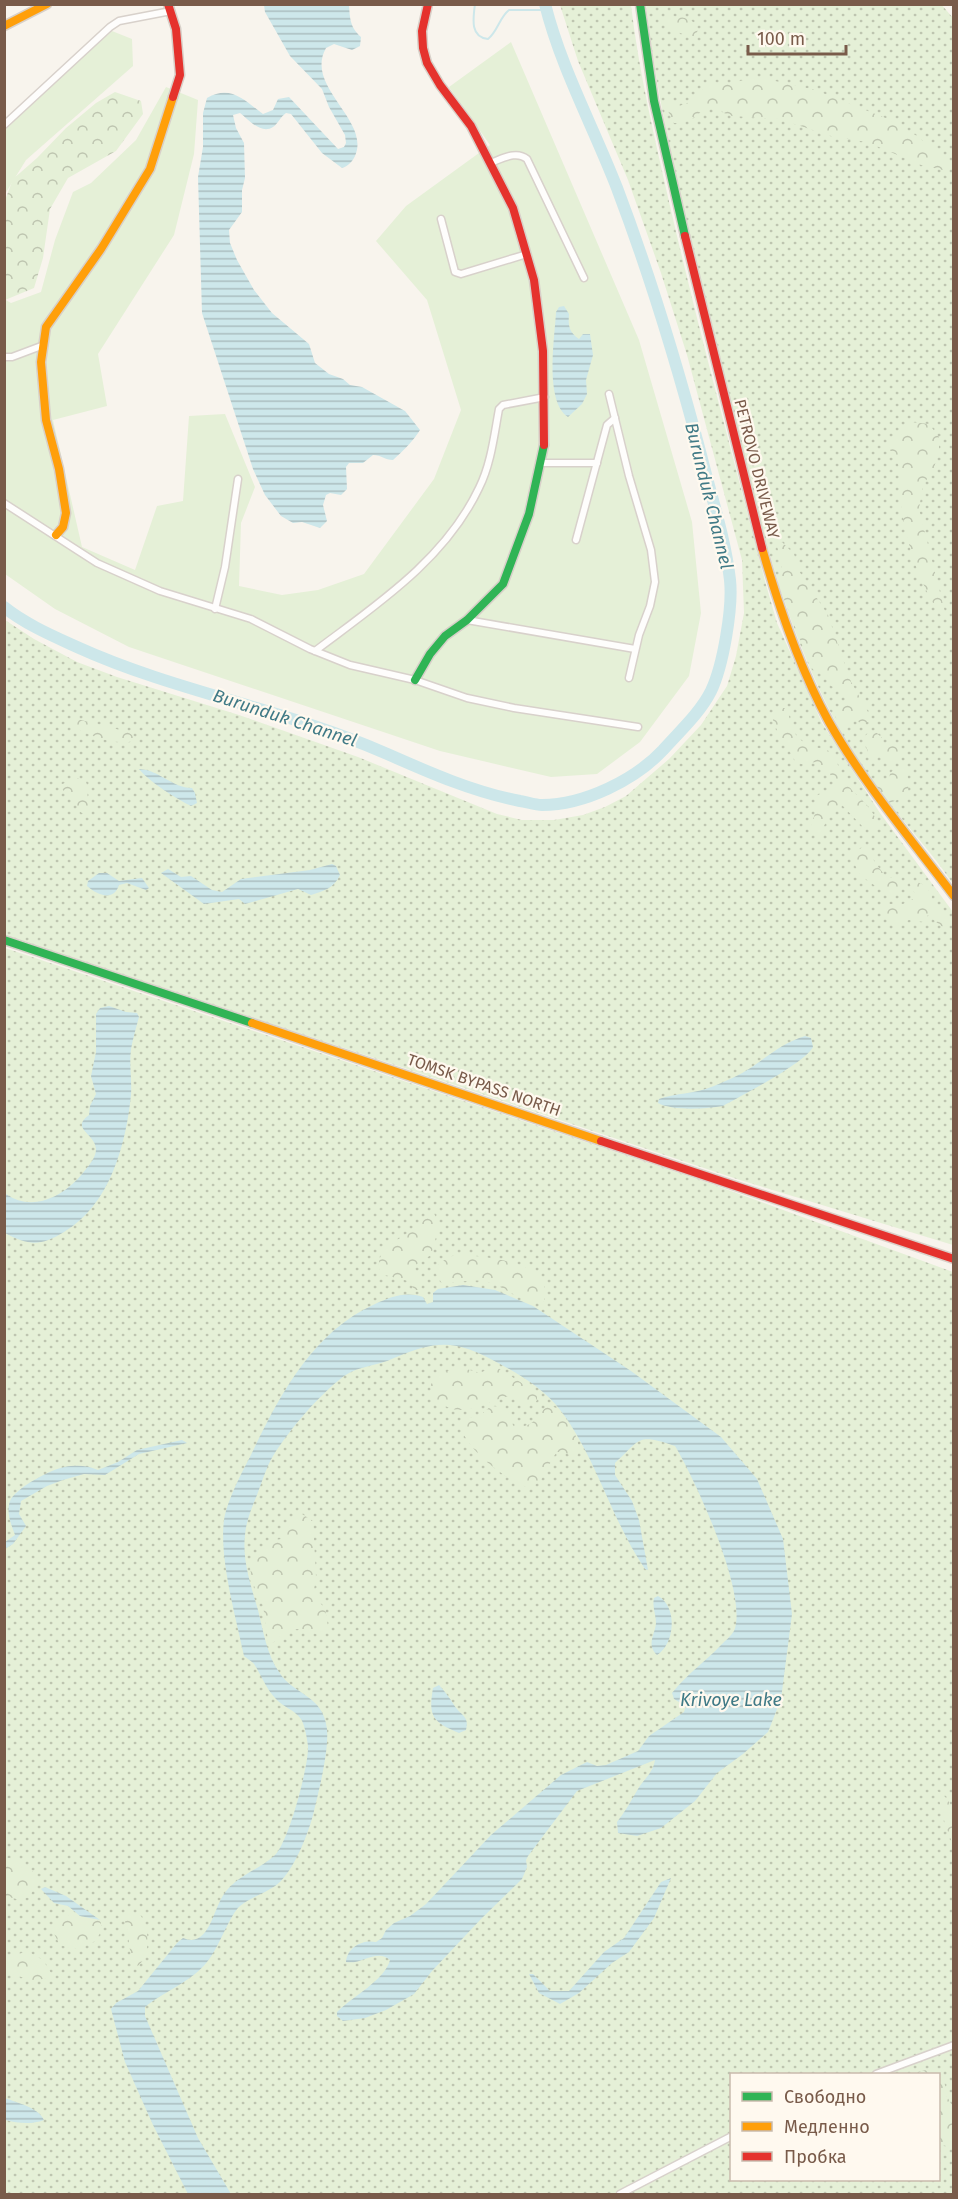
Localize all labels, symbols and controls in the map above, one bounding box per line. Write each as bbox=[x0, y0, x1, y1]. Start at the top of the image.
scale bar bbox=[748, 18, 846, 56]
text: 100 m bbox=[757, 28, 805, 50]
street label: PETROVO DRIVEWAY bbox=[730, 397, 784, 541]
water label: Burunduk Channel bbox=[680, 420, 738, 572]
water label: Burunduk Channel bbox=[210, 684, 360, 752]
street label: TOMSK BYPASS NORTH bbox=[405, 1050, 563, 1120]
water label: Krivoye Lake bbox=[680, 1689, 782, 1711]
legend bbox=[730, 2073, 940, 2181]
text: Свободно bbox=[784, 2086, 866, 2108]
text: Медленно bbox=[784, 2116, 870, 2138]
text: Пробка bbox=[784, 2146, 847, 2168]

